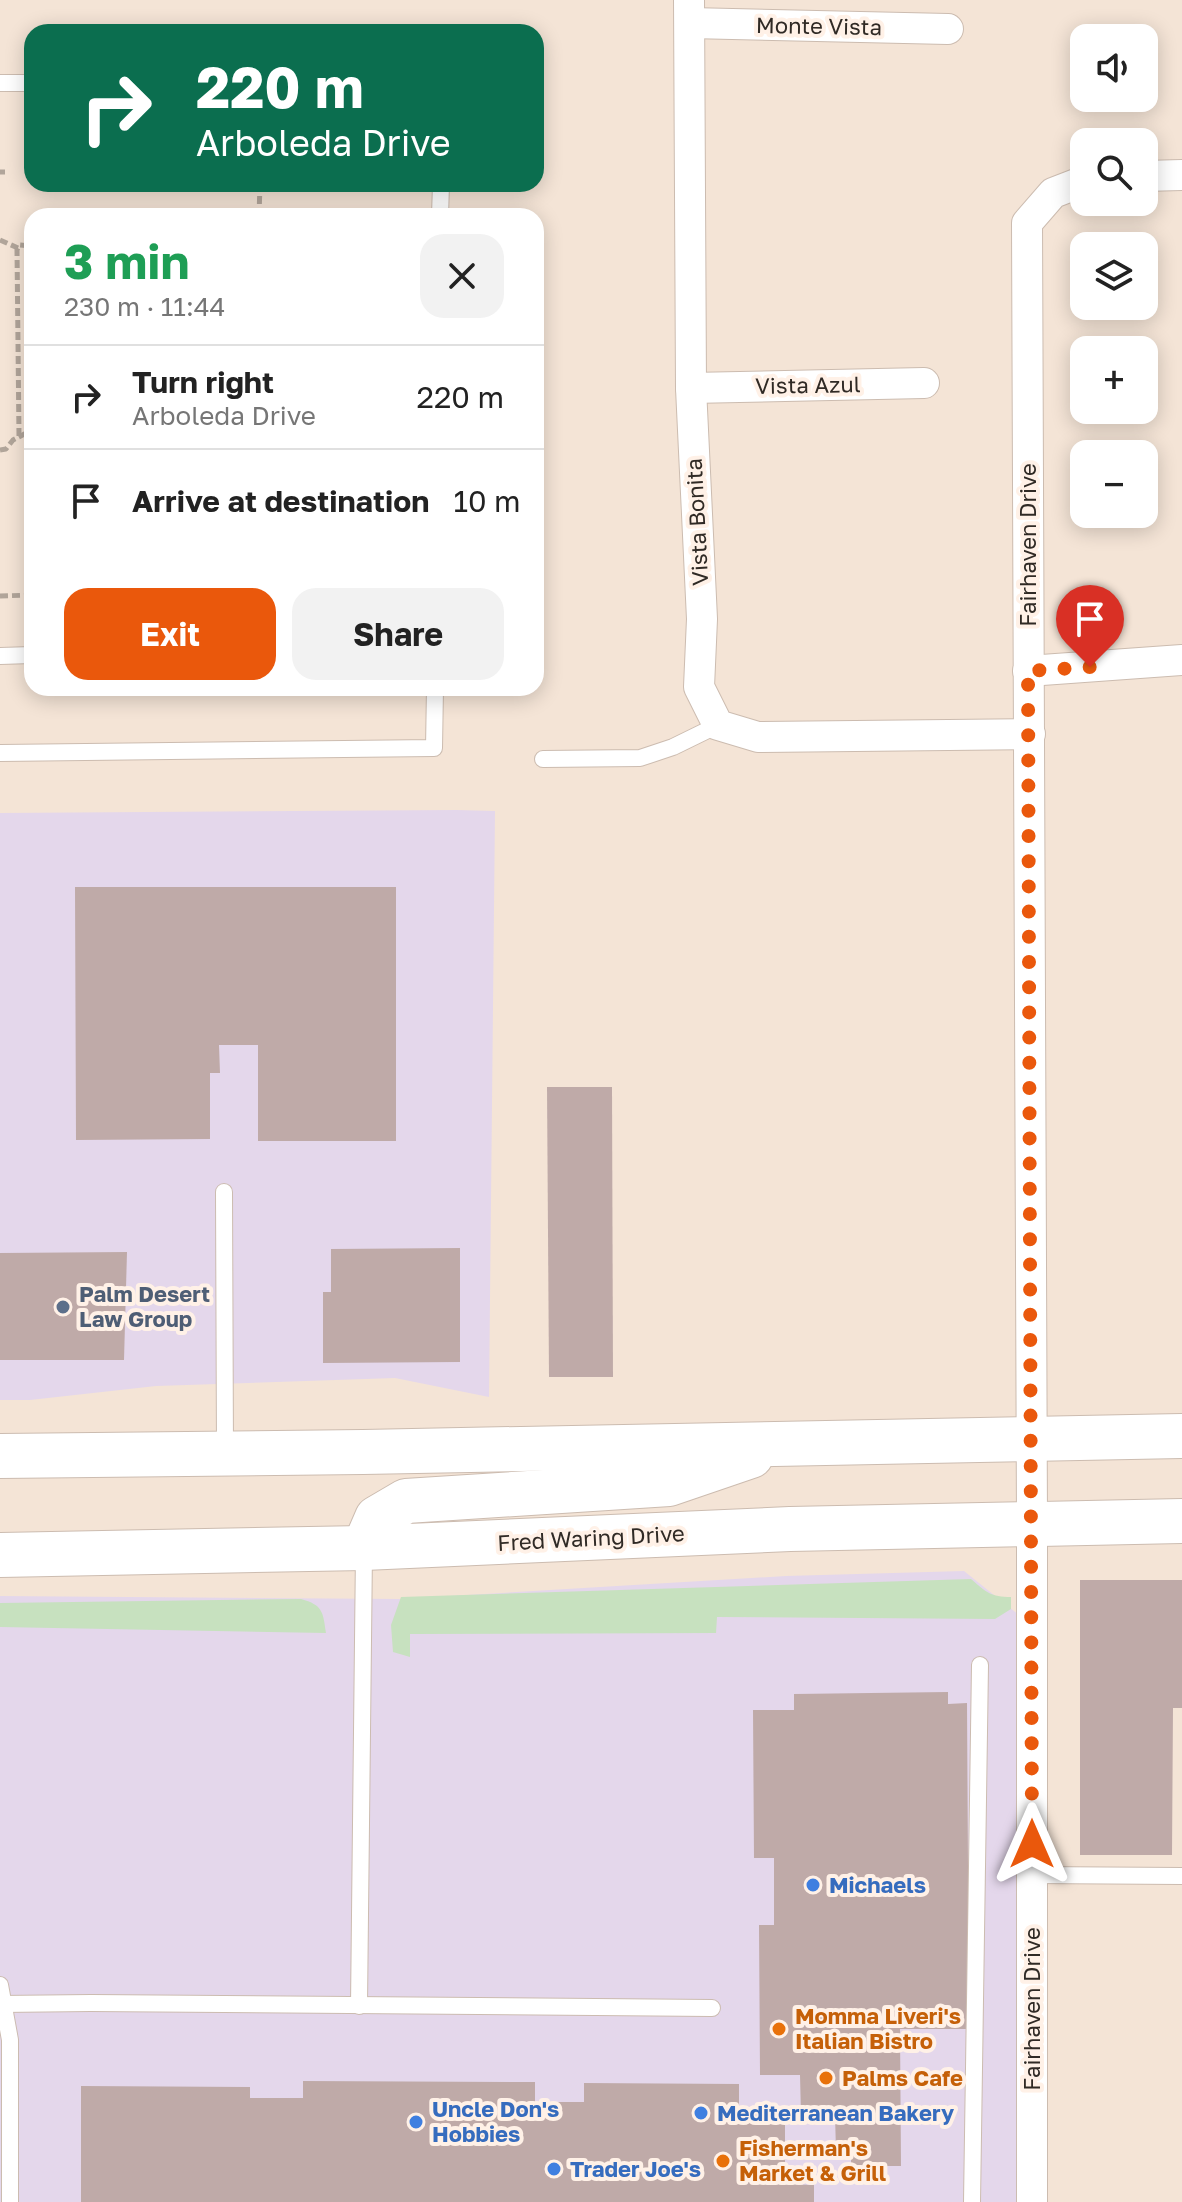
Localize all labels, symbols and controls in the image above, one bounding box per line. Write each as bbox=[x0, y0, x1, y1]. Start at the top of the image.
street label: Monte Vista bbox=[756, 11, 882, 40]
map controls bbox=[1070, 24, 1158, 528]
button: sound bbox=[1070, 24, 1158, 112]
text: 220 m bbox=[196, 53, 364, 120]
icon: right bbox=[64, 56, 168, 160]
text: Arboleda Drive bbox=[196, 121, 451, 164]
button: search bbox=[1070, 128, 1158, 216]
text: 3 min bbox=[64, 232, 189, 290]
button: layers bbox=[1070, 232, 1158, 320]
button: close bbox=[420, 234, 504, 318]
text: 230 m · 11:44 bbox=[64, 291, 225, 322]
button: + bbox=[1070, 336, 1158, 424]
text: Turn right bbox=[132, 364, 274, 400]
street label: Vista Azul bbox=[755, 370, 861, 399]
icon: right bbox=[64, 375, 108, 419]
text: 220 m bbox=[417, 379, 504, 415]
text: Arboleda Drive bbox=[132, 400, 316, 431]
button: − bbox=[1070, 440, 1158, 528]
street label: Vista Bonita bbox=[680, 458, 713, 586]
street label: Fairhaven Drive bbox=[1014, 463, 1041, 627]
icon: arrive bbox=[64, 479, 108, 523]
text: Arrive at destination bbox=[132, 483, 429, 519]
text: 10 m bbox=[453, 483, 521, 519]
pin bbox=[1056, 585, 1124, 667]
button: Exit bbox=[64, 588, 276, 680]
button: Share bbox=[292, 588, 504, 680]
icon: arrive bbox=[1068, 597, 1112, 641]
place label: Palm Desert Law Group bbox=[79, 1280, 210, 1332]
marker: Palm Desert Law Group bbox=[54, 1298, 72, 1316]
street label: Fred Waring Drive bbox=[497, 1519, 685, 1556]
position arrow bbox=[990, 1802, 1074, 1886]
place label: Michaels bbox=[829, 1871, 926, 1898]
marker: Michaels bbox=[804, 1876, 822, 1894]
street label: Fairhaven Drive bbox=[1018, 1927, 1045, 2091]
place label: Momma Liveri's Italian Bistro bbox=[795, 2002, 961, 2054]
marker: Momma Liveri's Italian Bistro bbox=[770, 2020, 788, 2038]
place label: Palms Cafe bbox=[842, 2064, 963, 2091]
marker: Palms Cafe bbox=[817, 2069, 835, 2087]
place label: Uncle Don's Hobbies bbox=[432, 2095, 559, 2147]
place label: Mediterranean Bakery bbox=[717, 2099, 954, 2126]
marker: Mediterranean Bakery bbox=[692, 2104, 710, 2122]
marker: Uncle Don's Hobbies bbox=[407, 2113, 425, 2131]
place label: Fisherman's Market & Grill bbox=[739, 2134, 886, 2186]
marker: Fisherman's Market & Grill bbox=[714, 2152, 732, 2170]
place label: Trader Joe's bbox=[570, 2155, 701, 2182]
marker: Trader Joe's bbox=[545, 2160, 563, 2178]

